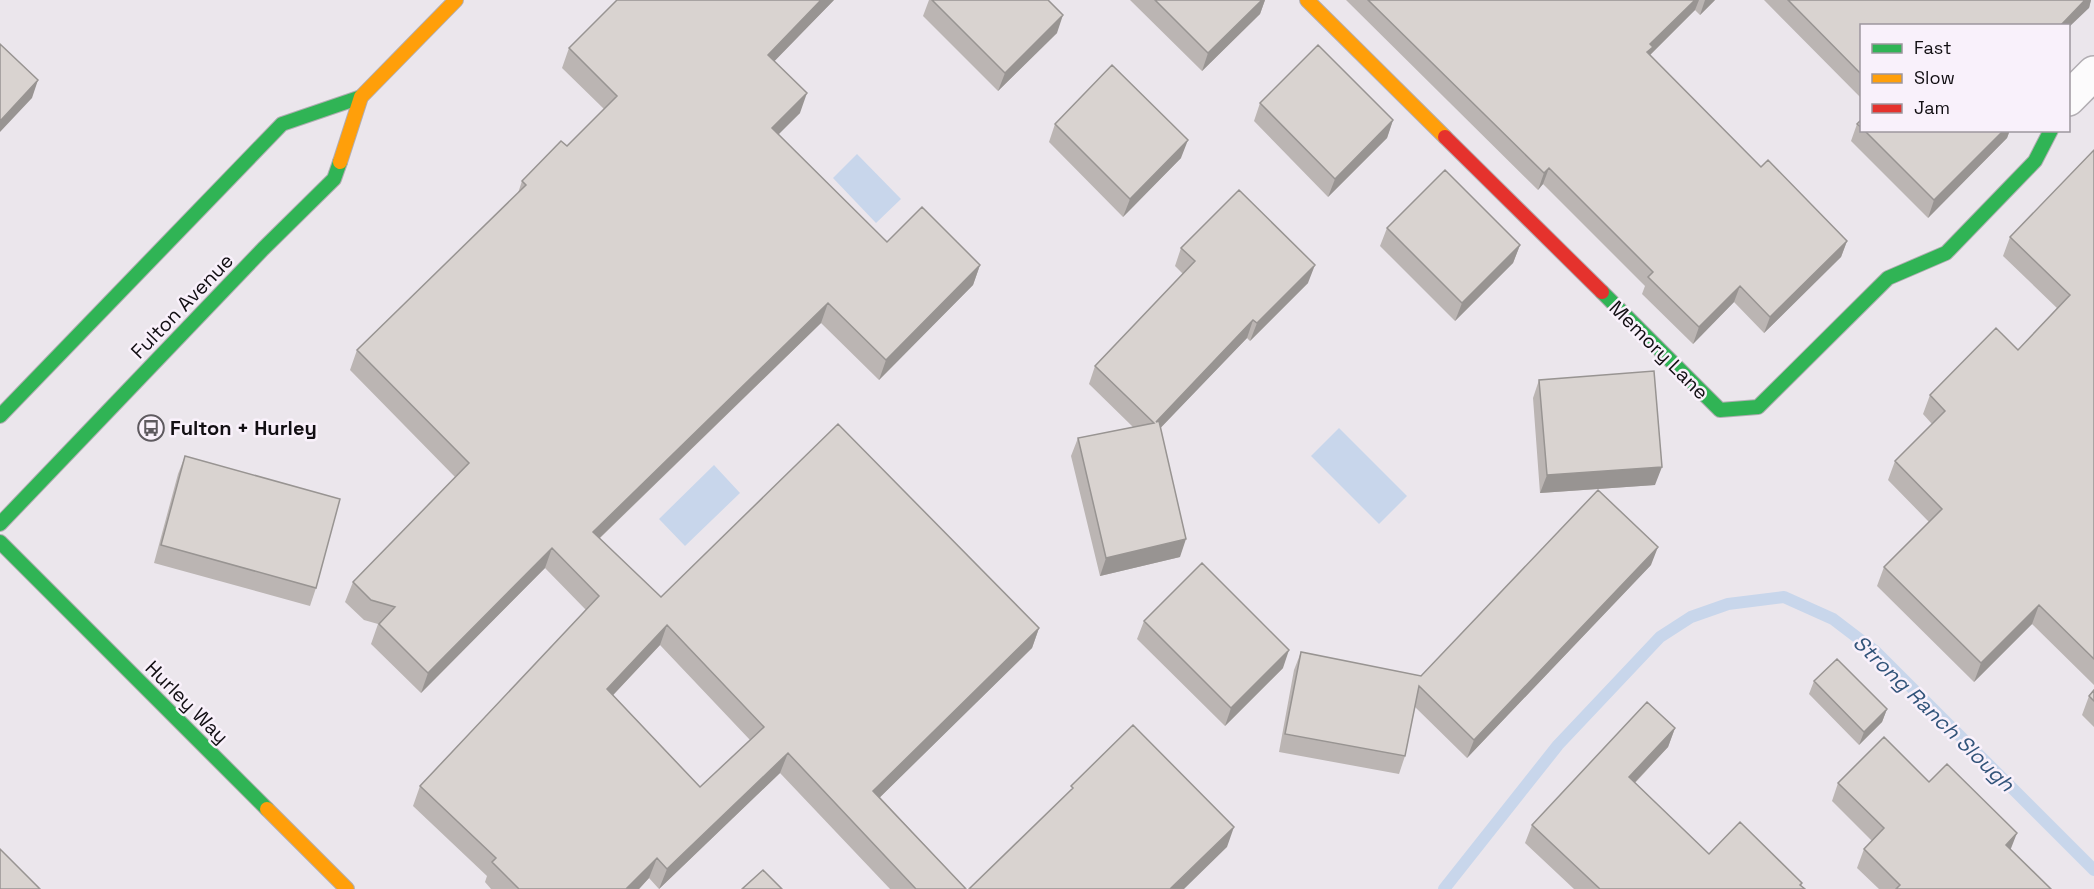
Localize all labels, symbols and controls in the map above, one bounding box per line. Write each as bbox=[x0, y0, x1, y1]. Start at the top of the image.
legend bbox=[1860, 24, 2070, 132]
text: Fast bbox=[1914, 36, 1951, 59]
text: Slow bbox=[1914, 66, 1955, 89]
text: Jam bbox=[1914, 96, 1950, 119]
street label: Fulton Avenue bbox=[125, 248, 239, 364]
street label: Memory Lane bbox=[1604, 295, 1714, 405]
bus stop icon: Fulton + Hurley bbox=[136, 413, 166, 443]
place label: Fulton + Hurley bbox=[170, 415, 317, 441]
water label: Strong Ranch Slough bbox=[1848, 629, 2021, 798]
street label: Hurley Way bbox=[140, 655, 234, 749]

